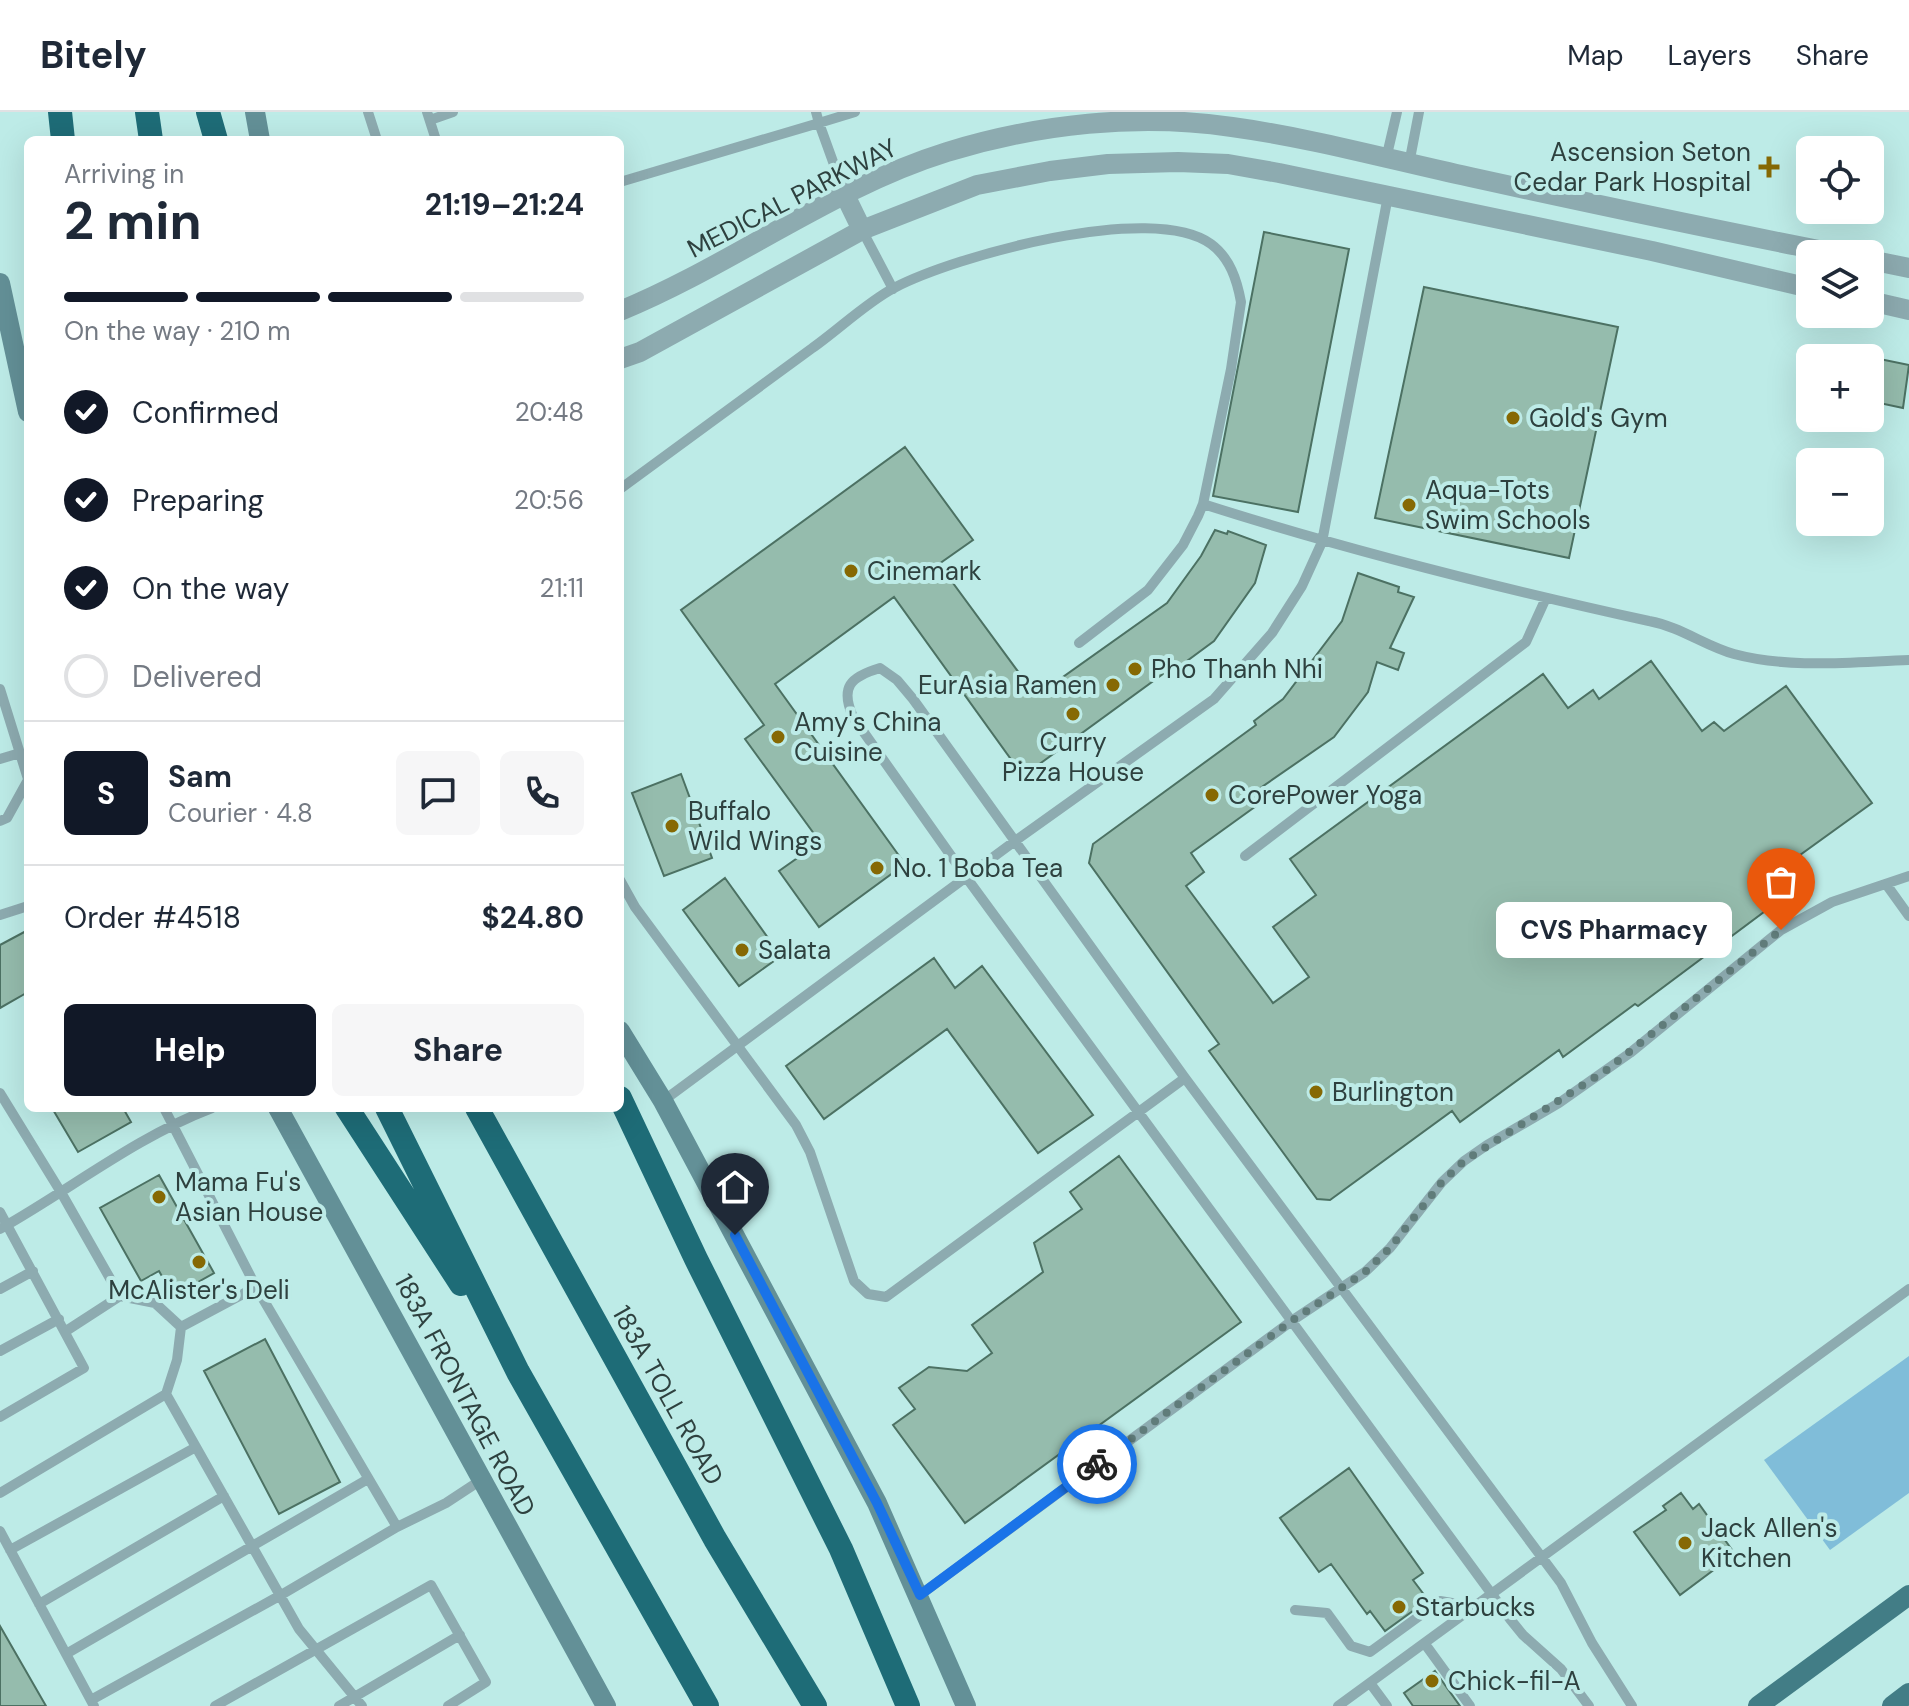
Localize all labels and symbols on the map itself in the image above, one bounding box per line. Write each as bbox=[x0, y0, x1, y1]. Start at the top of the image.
street label: MEDICAL PARKWAY bbox=[681, 130, 903, 266]
place label: Ascension Seton Cedar Park Hospital bbox=[1514, 135, 1751, 199]
marker: Ascension Seton Cedar Park Hospital bbox=[1758, 156, 1780, 178]
place label: Gold's Gym bbox=[1529, 401, 1668, 435]
marker: Gold's Gym bbox=[1504, 409, 1522, 427]
place label: Aqua-Tots Swim Schools bbox=[1425, 473, 1591, 537]
marker: Aqua-Tots Swim Schools bbox=[1400, 496, 1418, 514]
place label: Cinemark bbox=[867, 554, 982, 588]
marker: Cinemark bbox=[842, 562, 860, 580]
place label: Pho Thanh Nhi bbox=[1151, 652, 1323, 686]
marker: Pho Thanh Nhi bbox=[1126, 660, 1144, 678]
place label: EurAsia Ramen bbox=[918, 668, 1097, 702]
marker: EurAsia Ramen bbox=[1104, 676, 1122, 694]
place label: Amy's China Cuisine bbox=[794, 705, 942, 769]
marker: Curry Pizza House bbox=[1064, 705, 1082, 723]
place label: Curry Pizza House bbox=[1002, 725, 1144, 789]
marker: Amy's China Cuisine bbox=[769, 728, 787, 746]
place label: CorePower Yoga bbox=[1228, 778, 1422, 812]
marker: CorePower Yoga bbox=[1203, 786, 1221, 804]
place label: Buffalo Wild Wings bbox=[688, 794, 822, 858]
marker: Buffalo Wild Wings bbox=[663, 817, 681, 835]
pin bbox=[1747, 848, 1815, 930]
place label: No. 1 Boba Tea bbox=[893, 851, 1063, 885]
marker: No. 1 Boba Tea bbox=[868, 859, 886, 877]
callout: CVS Pharmacy bbox=[1497, 902, 1733, 958]
place label: Salata bbox=[758, 933, 831, 967]
marker: Salata bbox=[733, 941, 751, 959]
place label: Burlington bbox=[1332, 1075, 1454, 1109]
marker: Burlington bbox=[1307, 1083, 1325, 1101]
pin bbox=[701, 1153, 769, 1235]
place label: Mama Fu's Asian House bbox=[175, 1165, 323, 1229]
marker: Mama Fu's Asian House bbox=[150, 1188, 168, 1206]
marker: McAlister's Deli bbox=[190, 1253, 208, 1271]
street label: 183A FRONTAGE ROAD bbox=[387, 1268, 543, 1522]
place label: McAlister's Deli bbox=[108, 1273, 290, 1307]
street label: 183A TOLL ROAD bbox=[605, 1299, 731, 1491]
courier bbox=[1057, 1424, 1137, 1504]
place label: Jack Allen's Kitchen bbox=[1701, 1511, 1838, 1575]
marker: Jack Allen's Kitchen bbox=[1676, 1534, 1694, 1552]
place label: Starbucks bbox=[1415, 1590, 1535, 1624]
marker: Starbucks bbox=[1390, 1598, 1408, 1616]
place label: Chick-fil-A bbox=[1448, 1664, 1581, 1698]
marker: Chick-fil-A bbox=[1423, 1672, 1441, 1690]

